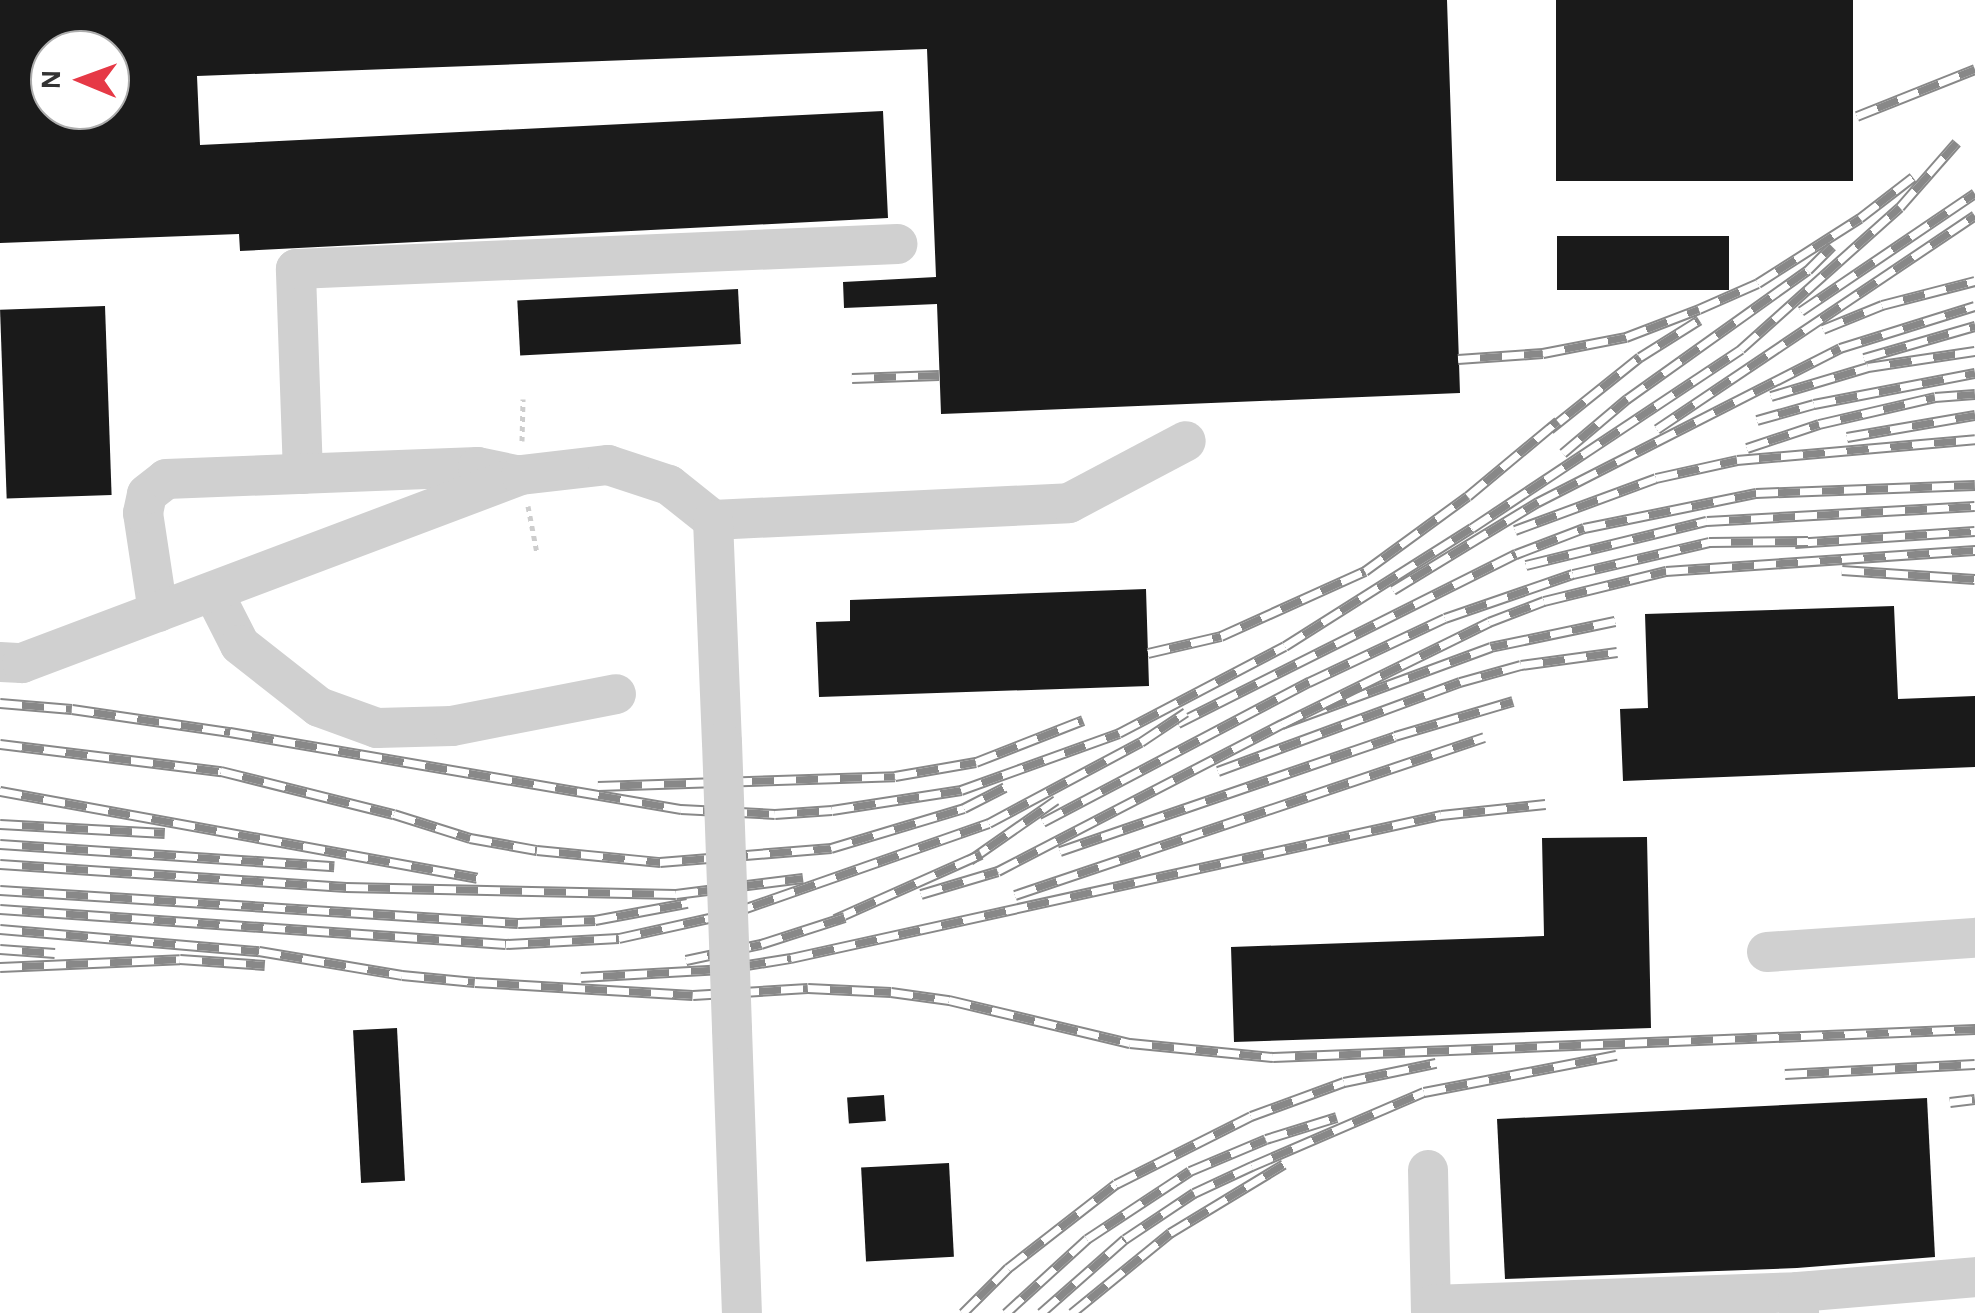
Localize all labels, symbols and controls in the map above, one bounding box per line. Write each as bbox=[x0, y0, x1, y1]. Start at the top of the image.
north arrow bbox=[30, 30, 130, 130]
text: N bbox=[38, 70, 66, 89]

